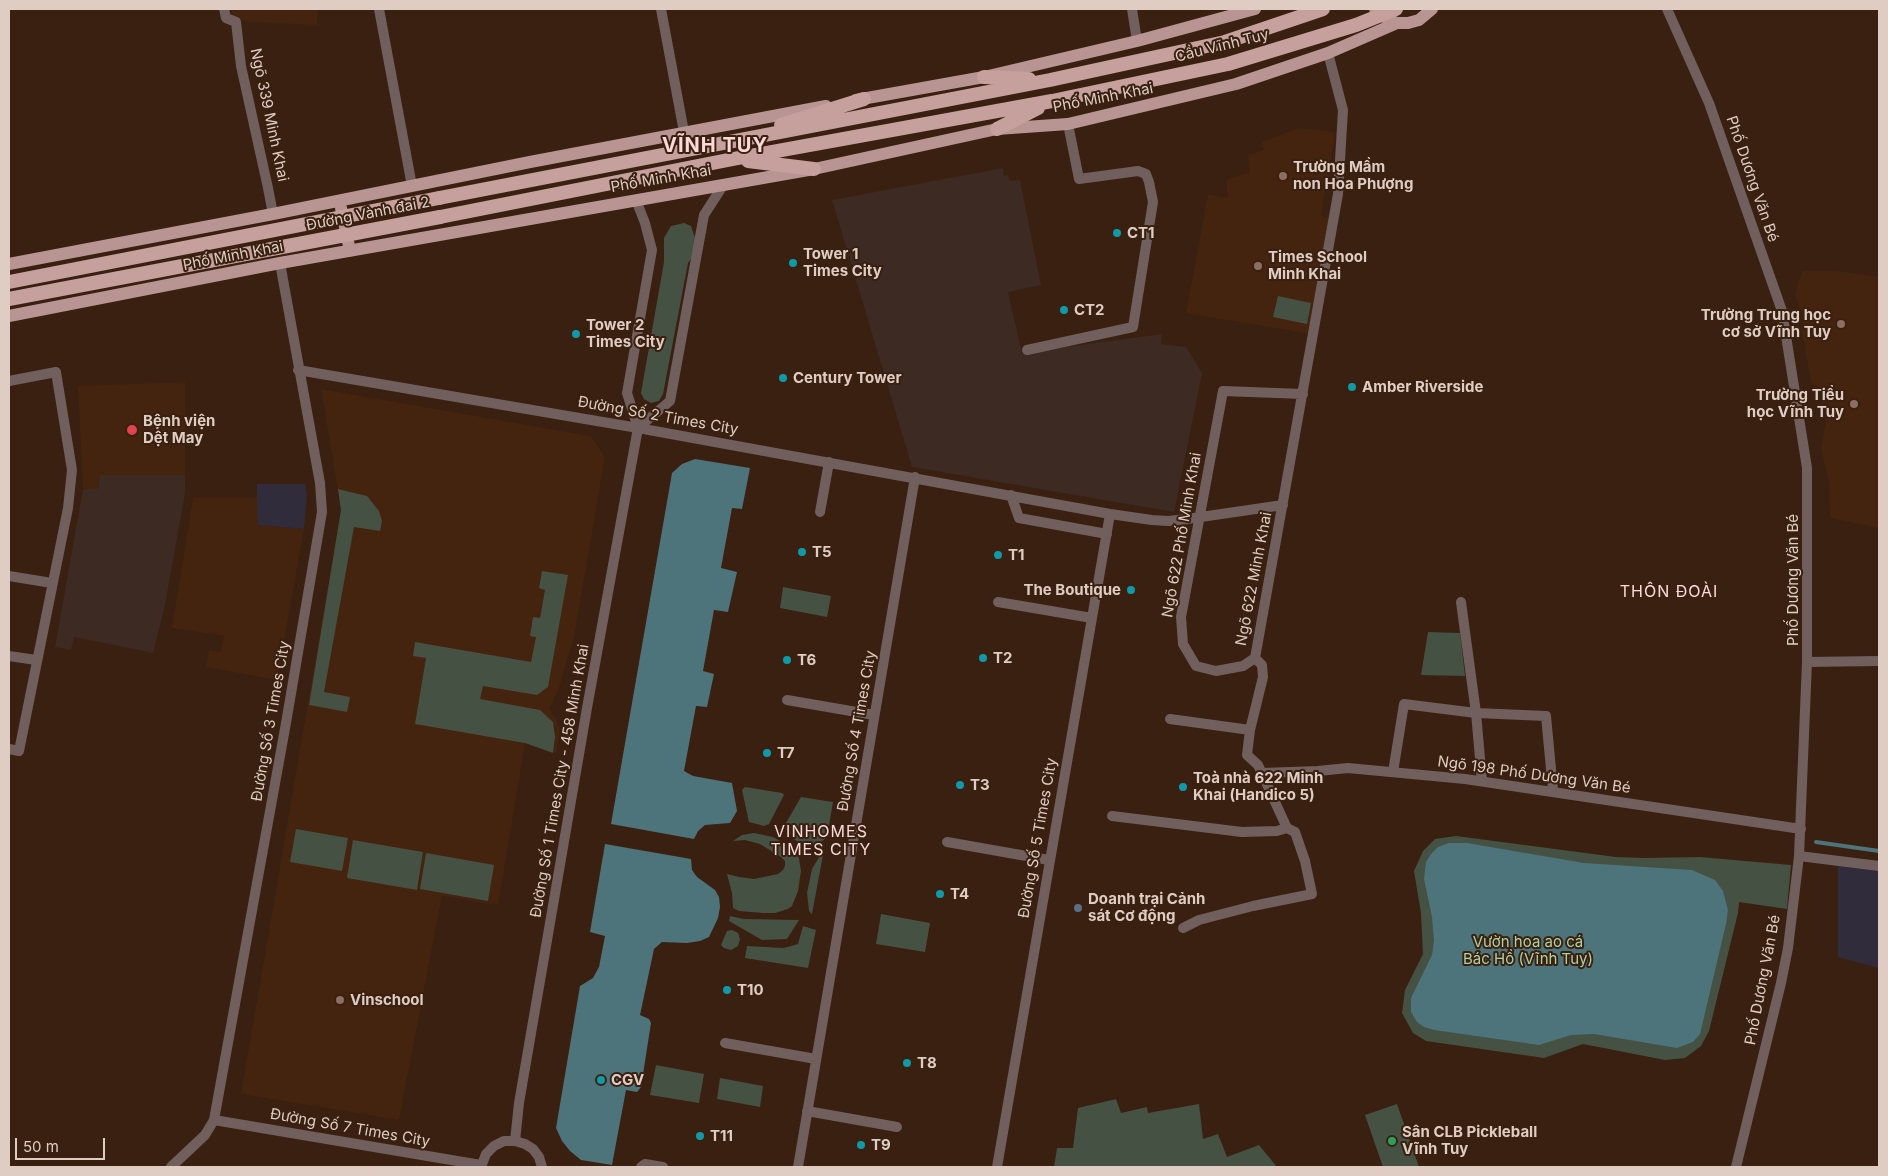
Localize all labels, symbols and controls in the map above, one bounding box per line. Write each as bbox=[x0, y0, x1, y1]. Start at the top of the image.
street label: Cầu Vĩnh Tuy bbox=[1173, 26, 1271, 66]
street label: Ngõ 339 Minh Khai bbox=[246, 47, 292, 183]
street label: Phố Minh Khai bbox=[1051, 79, 1155, 117]
street label: Phố Dương Văn Bé bbox=[1722, 114, 1782, 244]
district label: VĨNH TUY bbox=[661, 134, 769, 158]
place label: Trường Mầm non Hoa Phượng bbox=[1293, 158, 1413, 193]
street label: Phố Minh Khai bbox=[609, 161, 713, 197]
marker: Trường Mầm non Hoa Phượng bbox=[1277, 170, 1289, 182]
street label: Đường Vành đai 2 bbox=[305, 193, 431, 235]
place label: CT1 bbox=[1127, 224, 1155, 242]
marker: CT1 bbox=[1111, 227, 1123, 239]
street label: Phố Minh Khai bbox=[181, 237, 285, 275]
place label: Tower 1 Times City bbox=[803, 245, 882, 280]
place label: Times School Minh Khai bbox=[1268, 248, 1367, 283]
marker: Tower 1 Times City bbox=[787, 257, 799, 269]
marker: Times School Minh Khai bbox=[1252, 260, 1264, 272]
place label: CT2 bbox=[1074, 301, 1105, 319]
marker: CT2 bbox=[1058, 304, 1070, 316]
place label: Trường Trung học cơ sở Vĩnh Tuy bbox=[1701, 306, 1831, 341]
place label: Tower 2 Times City bbox=[586, 316, 665, 351]
marker: Trường Trung học cơ sở Vĩnh Tuy bbox=[1835, 318, 1847, 330]
marker: Tower 2 Times City bbox=[570, 328, 582, 340]
place label: Century Tower bbox=[793, 369, 902, 387]
marker: Century Tower bbox=[777, 372, 789, 384]
place label: Amber Riverside bbox=[1362, 378, 1483, 396]
marker: Amber Riverside bbox=[1346, 381, 1358, 393]
place label: Trường Tiểu học Vĩnh Tuy bbox=[1747, 386, 1844, 421]
street label: Đường Số 2 Times City bbox=[576, 393, 740, 439]
marker: Trường Tiểu học Vĩnh Tuy bbox=[1848, 398, 1860, 410]
place label: Bệnh viện Dệt May bbox=[143, 412, 215, 447]
marker: Bệnh viện Dệt May bbox=[125, 423, 139, 437]
street label: Ngõ 622 Phố Minh Khai bbox=[1159, 451, 1205, 619]
street label: Ngõ 622 Minh Khai bbox=[1232, 511, 1276, 647]
street label: Phố Dương Văn Bé bbox=[1784, 514, 1802, 646]
place label: T5 bbox=[812, 543, 832, 561]
marker: T5 bbox=[796, 546, 808, 558]
place label: T1 bbox=[1008, 546, 1024, 564]
marker: T1 bbox=[992, 549, 1004, 561]
place label: The Boutique bbox=[1023, 581, 1121, 599]
district label: THÔN ĐOÀI bbox=[1619, 582, 1719, 602]
marker: The Boutique bbox=[1125, 584, 1137, 596]
street label: Đường Số 3 Times City bbox=[248, 639, 294, 803]
street label: Đường Số 1 Times City - 458 Minh Khai bbox=[527, 643, 593, 919]
street label: Đường Số 4 Times City bbox=[834, 649, 880, 813]
place label: T2 bbox=[993, 649, 1012, 667]
place label: T6 bbox=[797, 651, 816, 669]
marker: T2 bbox=[977, 652, 989, 664]
marker: T6 bbox=[781, 654, 793, 666]
place label: T7 bbox=[777, 744, 795, 762]
marker: T7 bbox=[761, 747, 773, 759]
street label: Ngõ 198 Phố Dương Văn Bé bbox=[1436, 753, 1632, 797]
street label: Đường Số 5 Times City bbox=[1015, 756, 1061, 920]
place label: Toà nhà 622 Minh Khai (Handico 5) bbox=[1193, 769, 1323, 804]
place label: T3 bbox=[970, 776, 990, 794]
marker: T3 bbox=[954, 779, 966, 791]
marker: Toà nhà 622 Minh Khai (Handico 5) bbox=[1177, 781, 1189, 793]
district label: VINHOMES TIMES CITY bbox=[769, 822, 873, 860]
place label: T4 bbox=[950, 885, 969, 903]
marker: T4 bbox=[934, 888, 946, 900]
place label: Doanh trại Cảnh sát Cơ động bbox=[1088, 890, 1205, 925]
marker: Doanh trại Cảnh sát Cơ động bbox=[1072, 902, 1084, 914]
street label: Phố Dương Văn Bé bbox=[1742, 913, 1784, 1047]
park label: Vườn hoa ao cá Bác Hồ (Vĩnh Tuy) bbox=[1463, 933, 1593, 968]
place label: T10 bbox=[737, 981, 764, 999]
marker: T10 bbox=[721, 984, 733, 996]
place label: Vinschool bbox=[350, 991, 424, 1009]
marker: Vinschool bbox=[334, 994, 346, 1006]
place label: T8 bbox=[917, 1054, 937, 1072]
marker: T8 bbox=[901, 1057, 913, 1069]
place label: CGV bbox=[611, 1071, 644, 1089]
marker: CGV bbox=[595, 1074, 607, 1086]
street label: Đường Số 7 Times City bbox=[269, 1105, 431, 1151]
place label: Sân CLB Pickleball Vĩnh Tuy bbox=[1402, 1123, 1537, 1158]
place label: T11 bbox=[710, 1127, 733, 1145]
scale bar bbox=[18, 1128, 108, 1160]
marker: T11 bbox=[694, 1130, 706, 1142]
marker: Sân CLB Pickleball Vĩnh Tuy bbox=[1386, 1135, 1398, 1147]
place label: T9 bbox=[871, 1136, 891, 1154]
text: 50 m bbox=[23, 1137, 59, 1156]
marker: T9 bbox=[855, 1139, 867, 1151]

